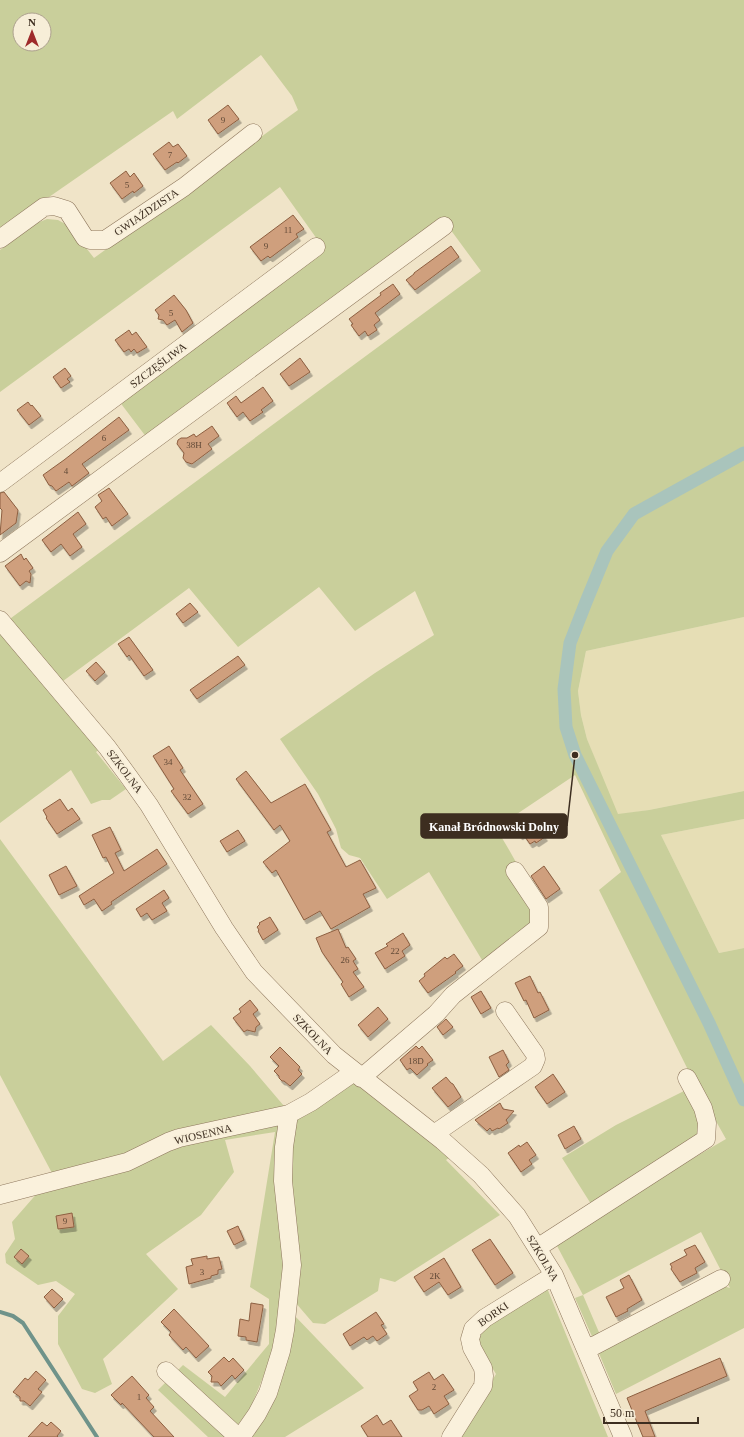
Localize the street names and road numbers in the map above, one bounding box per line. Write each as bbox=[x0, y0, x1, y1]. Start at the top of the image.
street label: GWIAŹDZISTA bbox=[112, 186, 180, 238]
street label: SZCZĘŚLIWA bbox=[128, 340, 188, 390]
street label: SZKOLNA bbox=[105, 747, 145, 795]
street label: SZKOLNA bbox=[291, 1011, 335, 1057]
street label: WIOSENNA bbox=[173, 1122, 233, 1146]
street label: SZKOLNA bbox=[525, 1233, 561, 1283]
street label: BORKI bbox=[476, 1299, 511, 1329]

